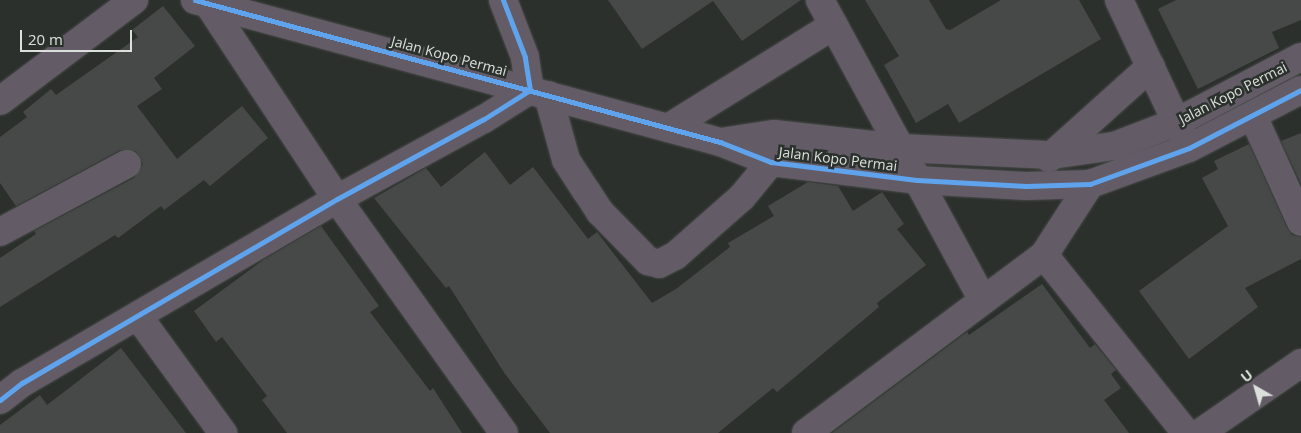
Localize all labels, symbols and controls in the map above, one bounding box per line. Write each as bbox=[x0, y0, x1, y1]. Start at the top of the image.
scale bar bbox=[22, 20, 135, 52]
text: 20 m bbox=[28, 29, 63, 49]
street label: Jalan Kopo Permai bbox=[389, 32, 509, 80]
street label: Jalan Kopo Permai bbox=[1176, 59, 1290, 127]
street label: Jalan Kopo Permai bbox=[778, 143, 898, 175]
north arrow bbox=[1231, 363, 1281, 413]
text: U bbox=[1236, 365, 1256, 387]

